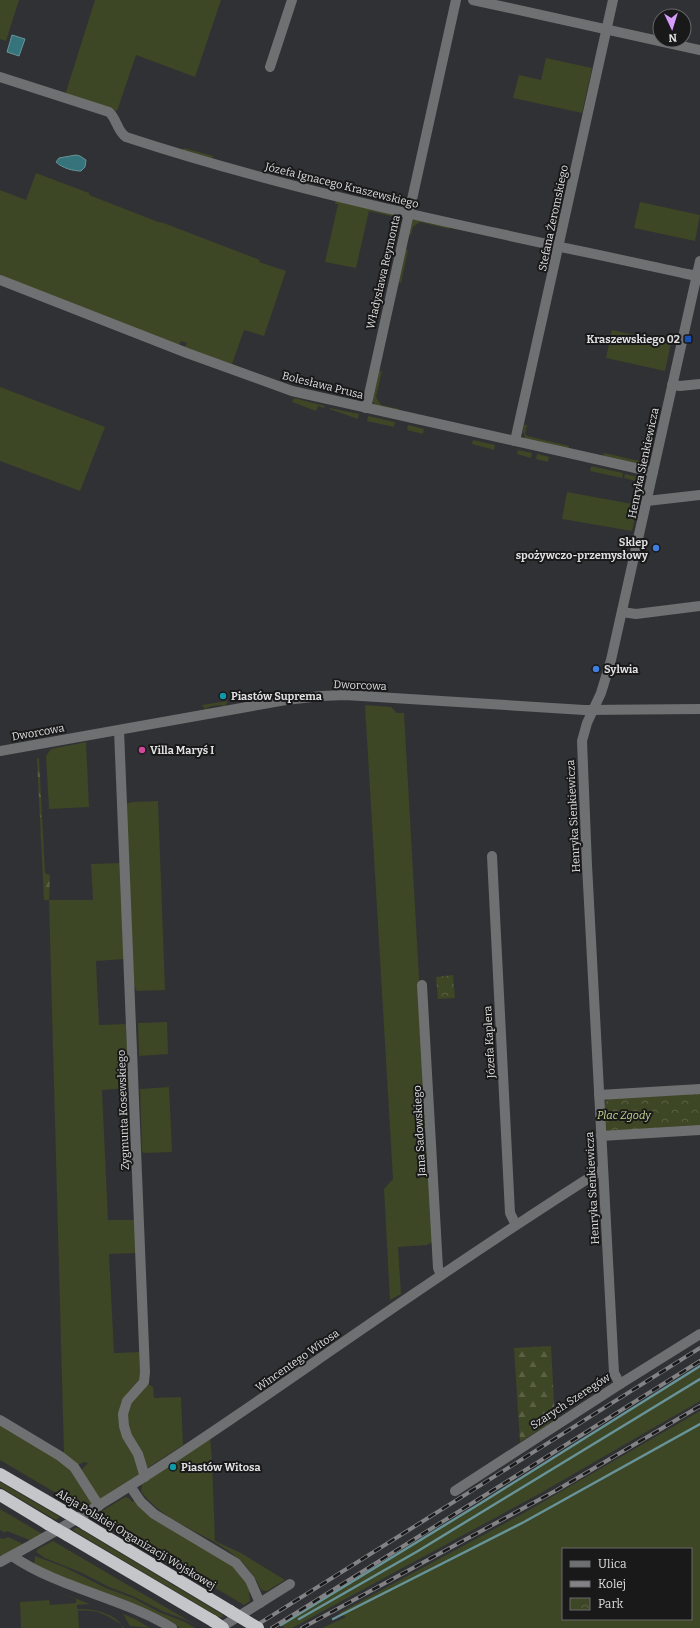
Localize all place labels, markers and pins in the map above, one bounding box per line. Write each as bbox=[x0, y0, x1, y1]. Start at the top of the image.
place label: Kraszewskiego 02 bbox=[586, 333, 680, 346]
marker: Kraszewskiego 02 bbox=[683, 334, 693, 344]
place label: Sklep spożywczo-przemysłowy bbox=[516, 536, 649, 562]
marker: Sklep spożywczo-przemysłowy bbox=[651, 543, 661, 553]
place label: Sylwia bbox=[604, 663, 639, 676]
marker: Sylwia bbox=[591, 664, 601, 674]
place label: Piastów Suprema bbox=[231, 690, 323, 703]
marker: Piastów Suprema bbox=[218, 691, 228, 701]
place label: Villa Maryś I bbox=[150, 744, 214, 757]
marker: Villa Maryś I bbox=[137, 745, 147, 755]
place label: Piastów Witosa bbox=[181, 1461, 261, 1474]
marker: Piastów Witosa bbox=[168, 1462, 178, 1472]

